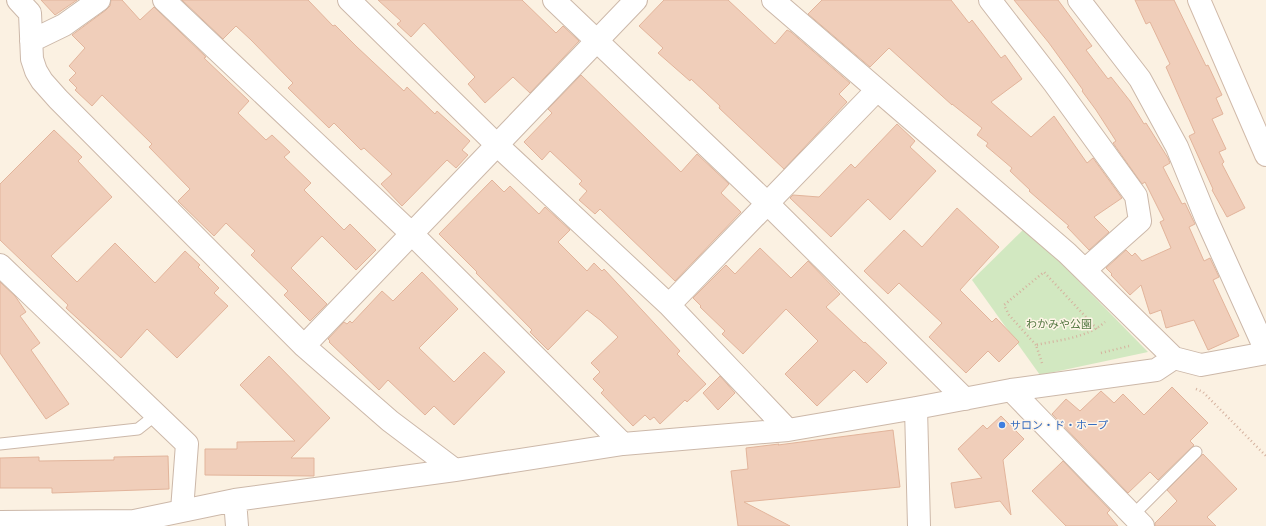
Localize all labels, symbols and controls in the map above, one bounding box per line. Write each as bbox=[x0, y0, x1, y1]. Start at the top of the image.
park label: わかみや公園 bbox=[1026, 318, 1092, 331]
place label: サロン・ド・ホープ bbox=[1010, 419, 1108, 432]
marker: サロン・ド・ホープ bbox=[997, 420, 1007, 430]

